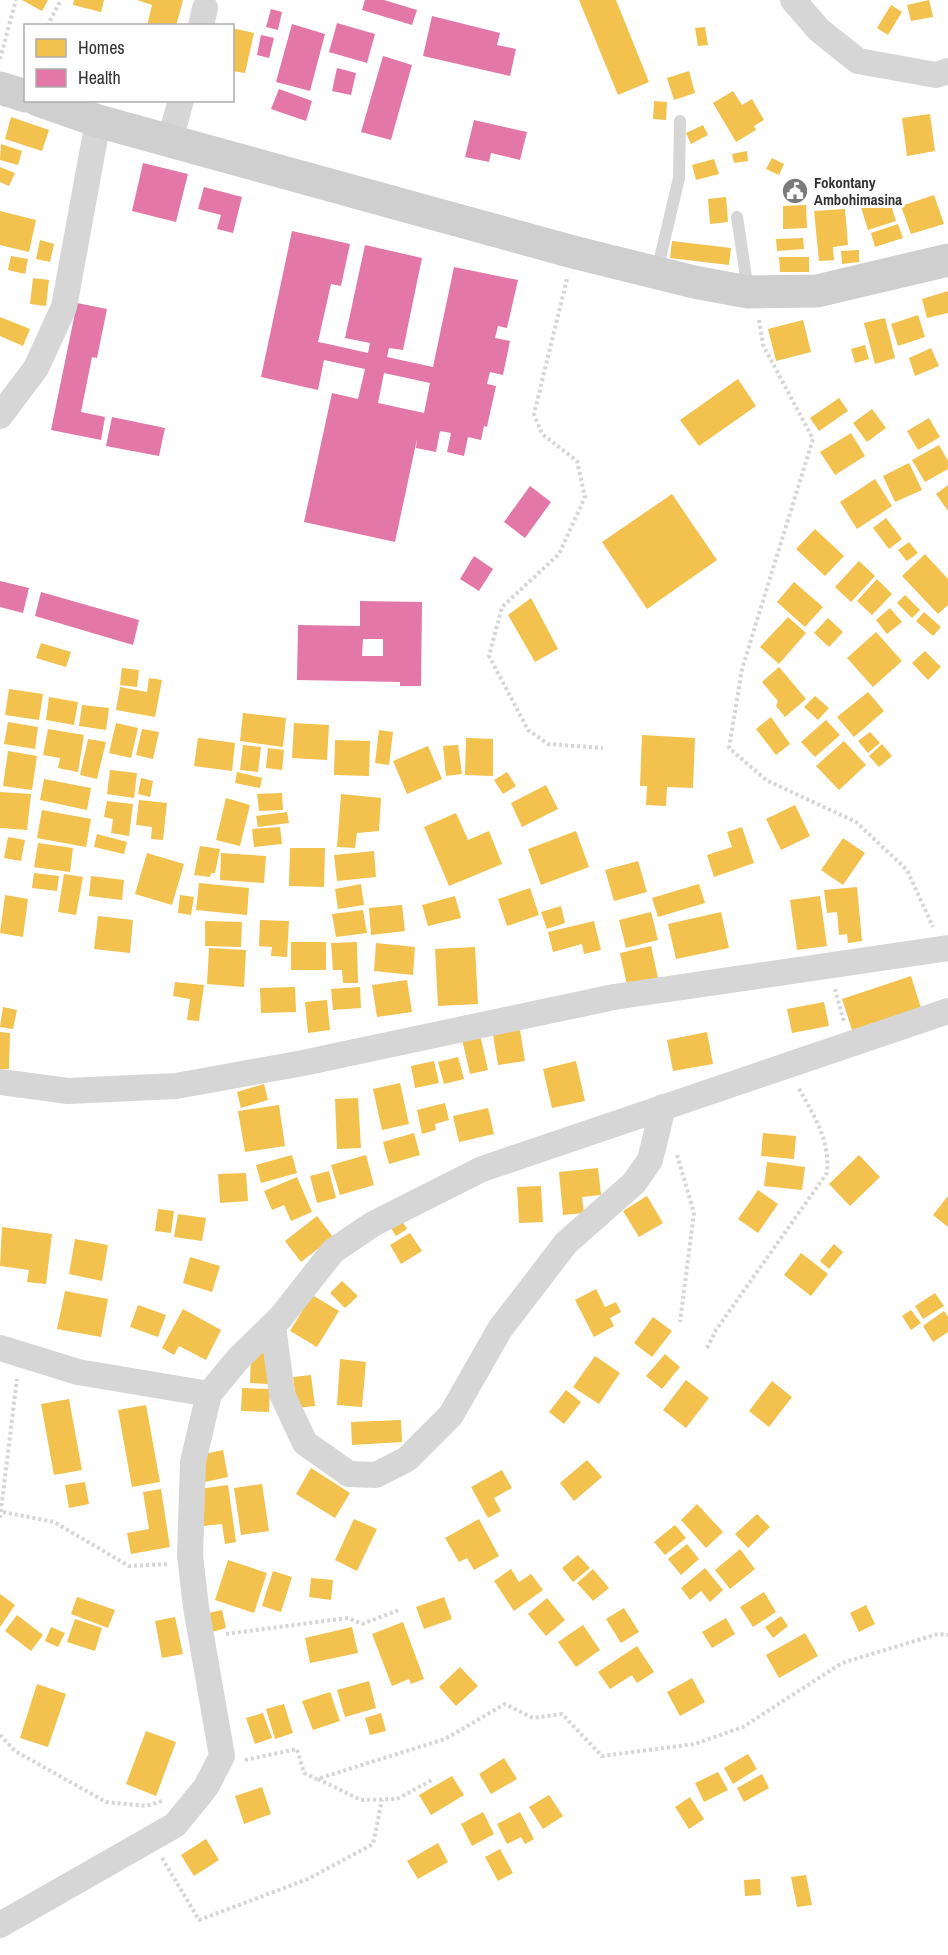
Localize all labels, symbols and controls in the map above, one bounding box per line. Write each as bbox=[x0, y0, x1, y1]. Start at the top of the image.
legend bbox=[24, 24, 234, 102]
text: Homes bbox=[78, 35, 125, 60]
text: Health bbox=[78, 65, 121, 90]
place label: Fokontany Ambohimasina bbox=[814, 172, 902, 210]
public building icon: Fokontany Ambohimasina bbox=[780, 176, 810, 206]

